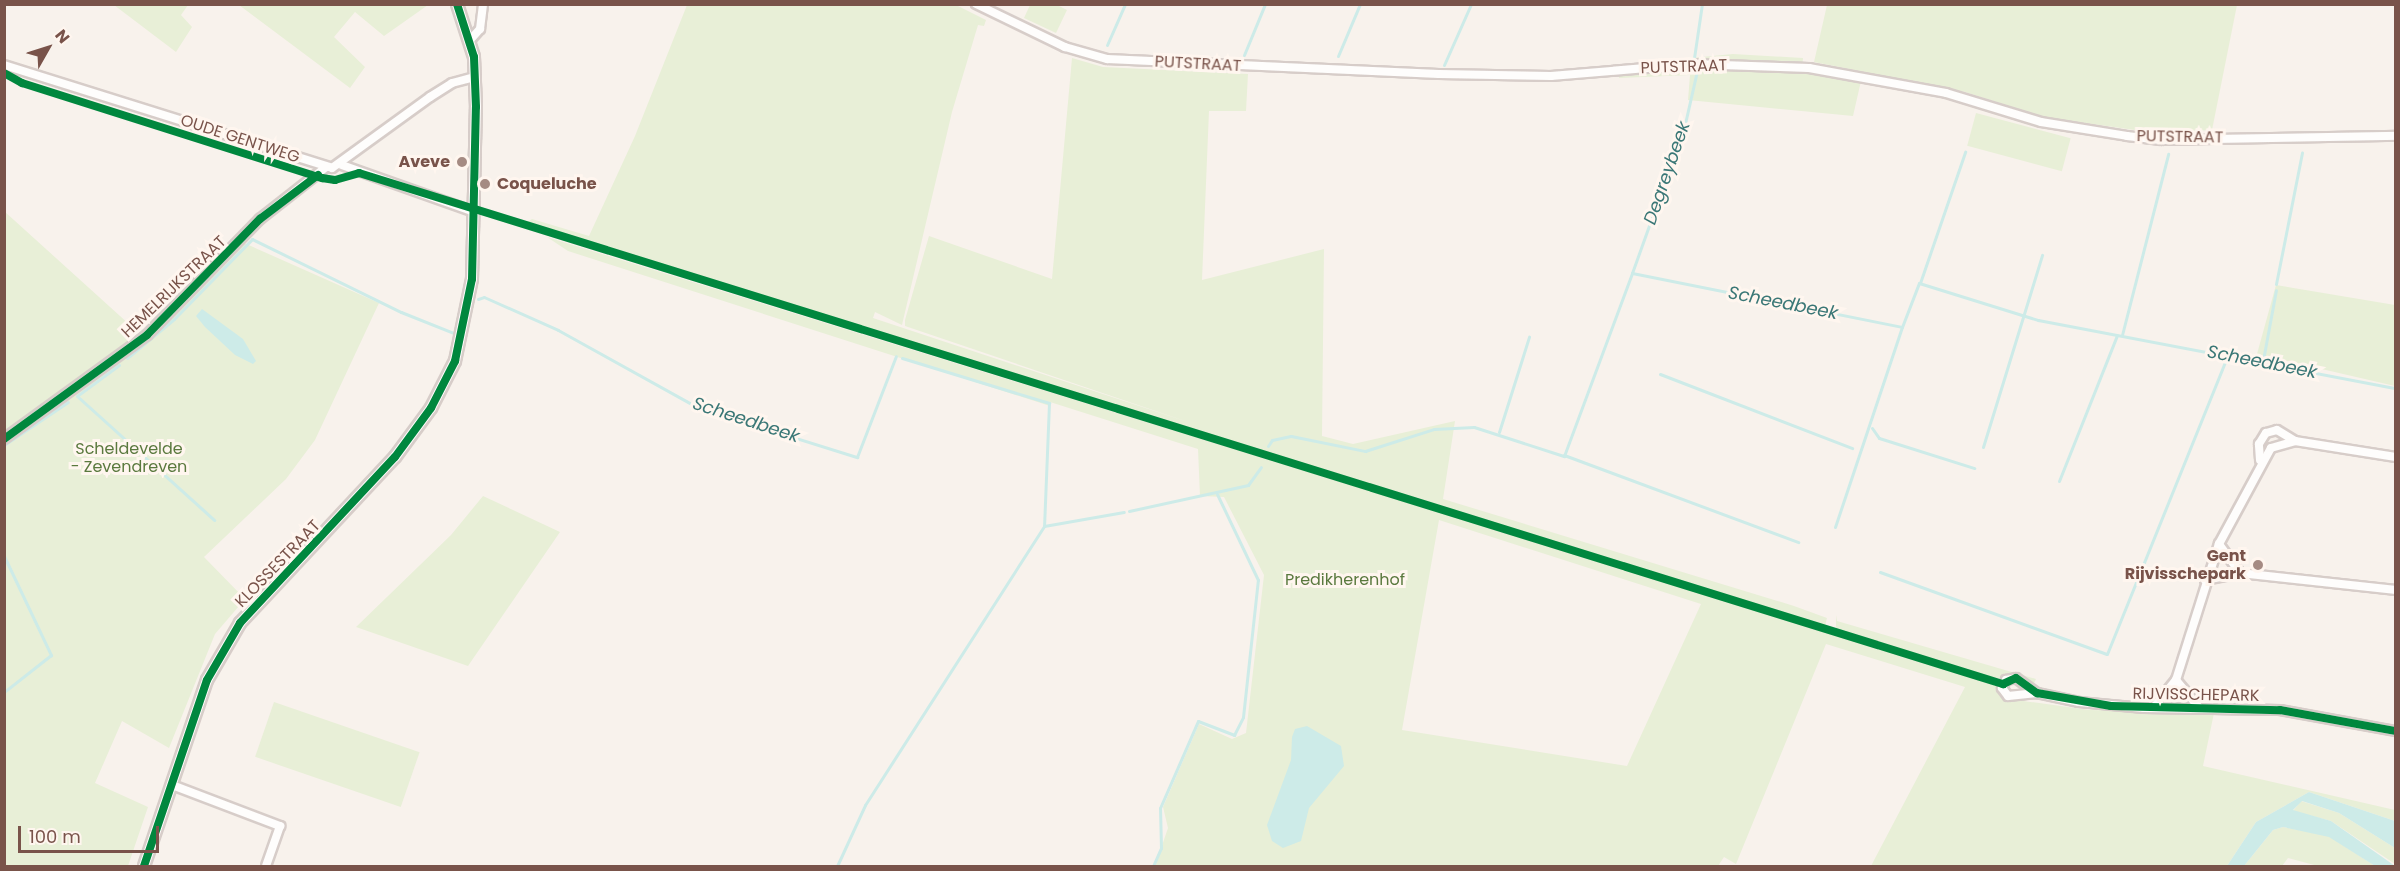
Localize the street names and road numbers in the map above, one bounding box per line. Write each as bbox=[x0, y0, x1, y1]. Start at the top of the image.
street label: PUTSTRAAT bbox=[1154, 52, 1242, 76]
street label: PUTSTRAAT bbox=[1640, 56, 1728, 78]
street label: OUDE GENTWEG bbox=[178, 111, 302, 167]
street label: PUTSTRAAT bbox=[2136, 127, 2224, 147]
street label: HEMELRIJKSTRAAT bbox=[118, 232, 230, 342]
street label: KLOSSESTRAAT bbox=[231, 516, 325, 612]
street label: RIJVISSCHEPARK bbox=[2133, 684, 2259, 706]

